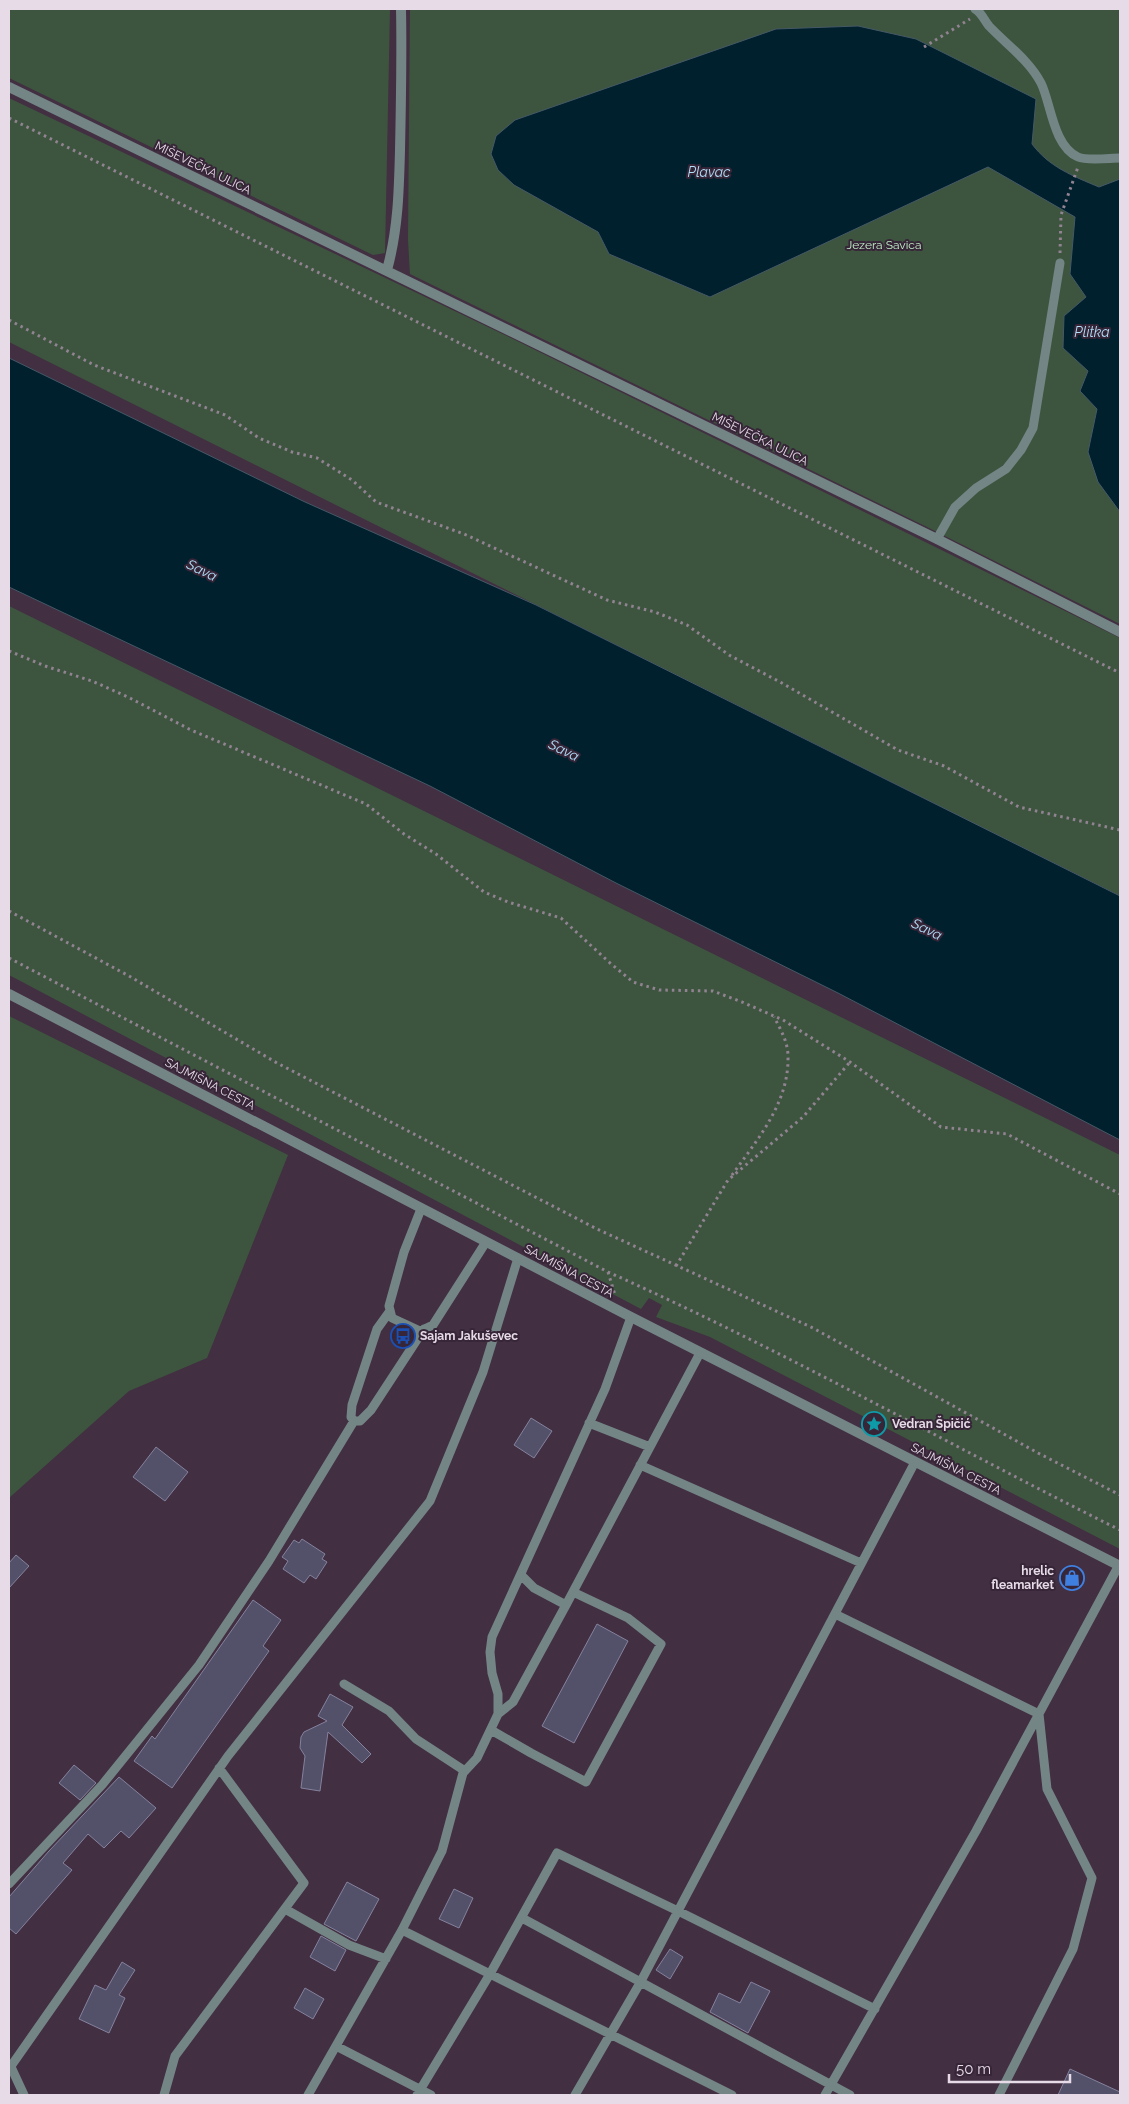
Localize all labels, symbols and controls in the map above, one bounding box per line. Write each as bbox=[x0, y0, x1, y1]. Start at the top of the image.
street label: MIŠEVEČKA ULICA bbox=[153, 139, 253, 197]
water label: Plavac bbox=[688, 164, 731, 180]
park label: Jezera Savica bbox=[846, 238, 922, 252]
water label: Plitka bbox=[1074, 324, 1110, 340]
street label: MIŠEVEČKA ULICA bbox=[710, 410, 810, 468]
water label: Sava bbox=[183, 555, 220, 584]
water label: Sava bbox=[545, 735, 582, 764]
water label: Sava bbox=[908, 914, 945, 943]
street label: SAJMIŠNA CESTA bbox=[163, 1055, 257, 1113]
street label: SAJMIŠNA CESTA bbox=[522, 1242, 616, 1300]
bus stop icon: Sajam Jakuševec bbox=[390, 1323, 416, 1349]
place label: Sajam Jakuševec bbox=[420, 1329, 518, 1343]
place icon: Vedran Špičić bbox=[861, 1411, 887, 1437]
place label: Vedran Špičić bbox=[892, 1415, 971, 1431]
street label: SAJMIŠNA CESTA bbox=[909, 1440, 1003, 1498]
place label: hrelic fleamarket bbox=[991, 1564, 1054, 1592]
shop icon: hrelic fleamarket bbox=[1059, 1565, 1085, 1591]
scale bar bbox=[949, 2052, 1070, 2084]
text: 50 m bbox=[956, 2060, 991, 2078]

